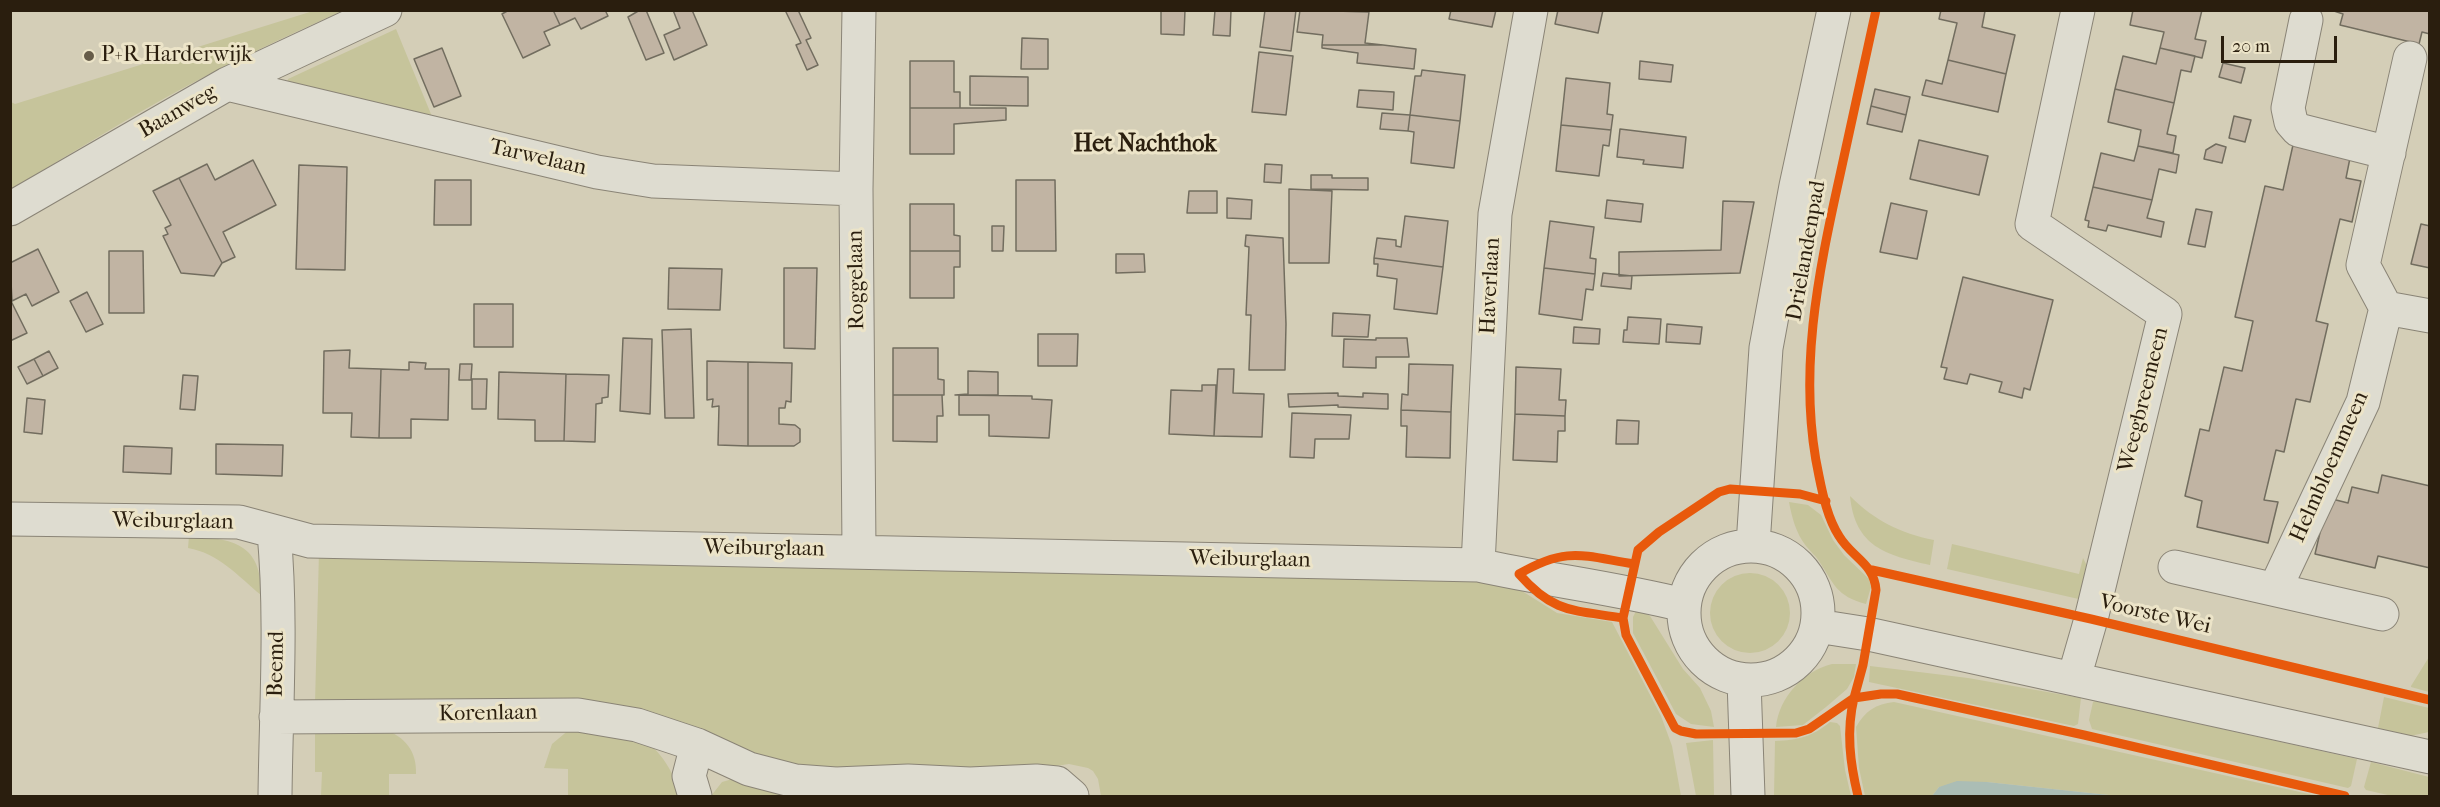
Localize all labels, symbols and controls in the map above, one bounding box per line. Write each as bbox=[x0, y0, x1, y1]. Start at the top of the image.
scale bar bbox=[2224, 24, 2340, 62]
text: 20 m bbox=[2232, 36, 2270, 57]
place label: P+R Harderwijk bbox=[101, 43, 252, 69]
marker: P+R Harderwijk bbox=[82, 49, 96, 63]
street label: Baanweg bbox=[134, 79, 222, 145]
district label: Het Nachthok bbox=[1073, 131, 1217, 159]
street label: Tarwelaan bbox=[487, 134, 589, 182]
street label: Drielandenpad bbox=[1782, 179, 1832, 323]
street label: Roggelaan bbox=[843, 230, 871, 330]
street label: Haverlaan bbox=[1475, 237, 1507, 335]
street label: Weegbreemeen bbox=[2113, 325, 2175, 475]
street label: Helmbloemmeen bbox=[2285, 387, 2375, 547]
street label: Weiburglaan bbox=[112, 508, 234, 536]
street label: Weiburglaan bbox=[703, 535, 825, 563]
street label: Weiburglaan bbox=[1189, 546, 1311, 574]
street label: Voorste Wei bbox=[2097, 589, 2213, 641]
street label: Beemd bbox=[263, 631, 291, 697]
street label: Korenlaan bbox=[438, 700, 538, 728]

